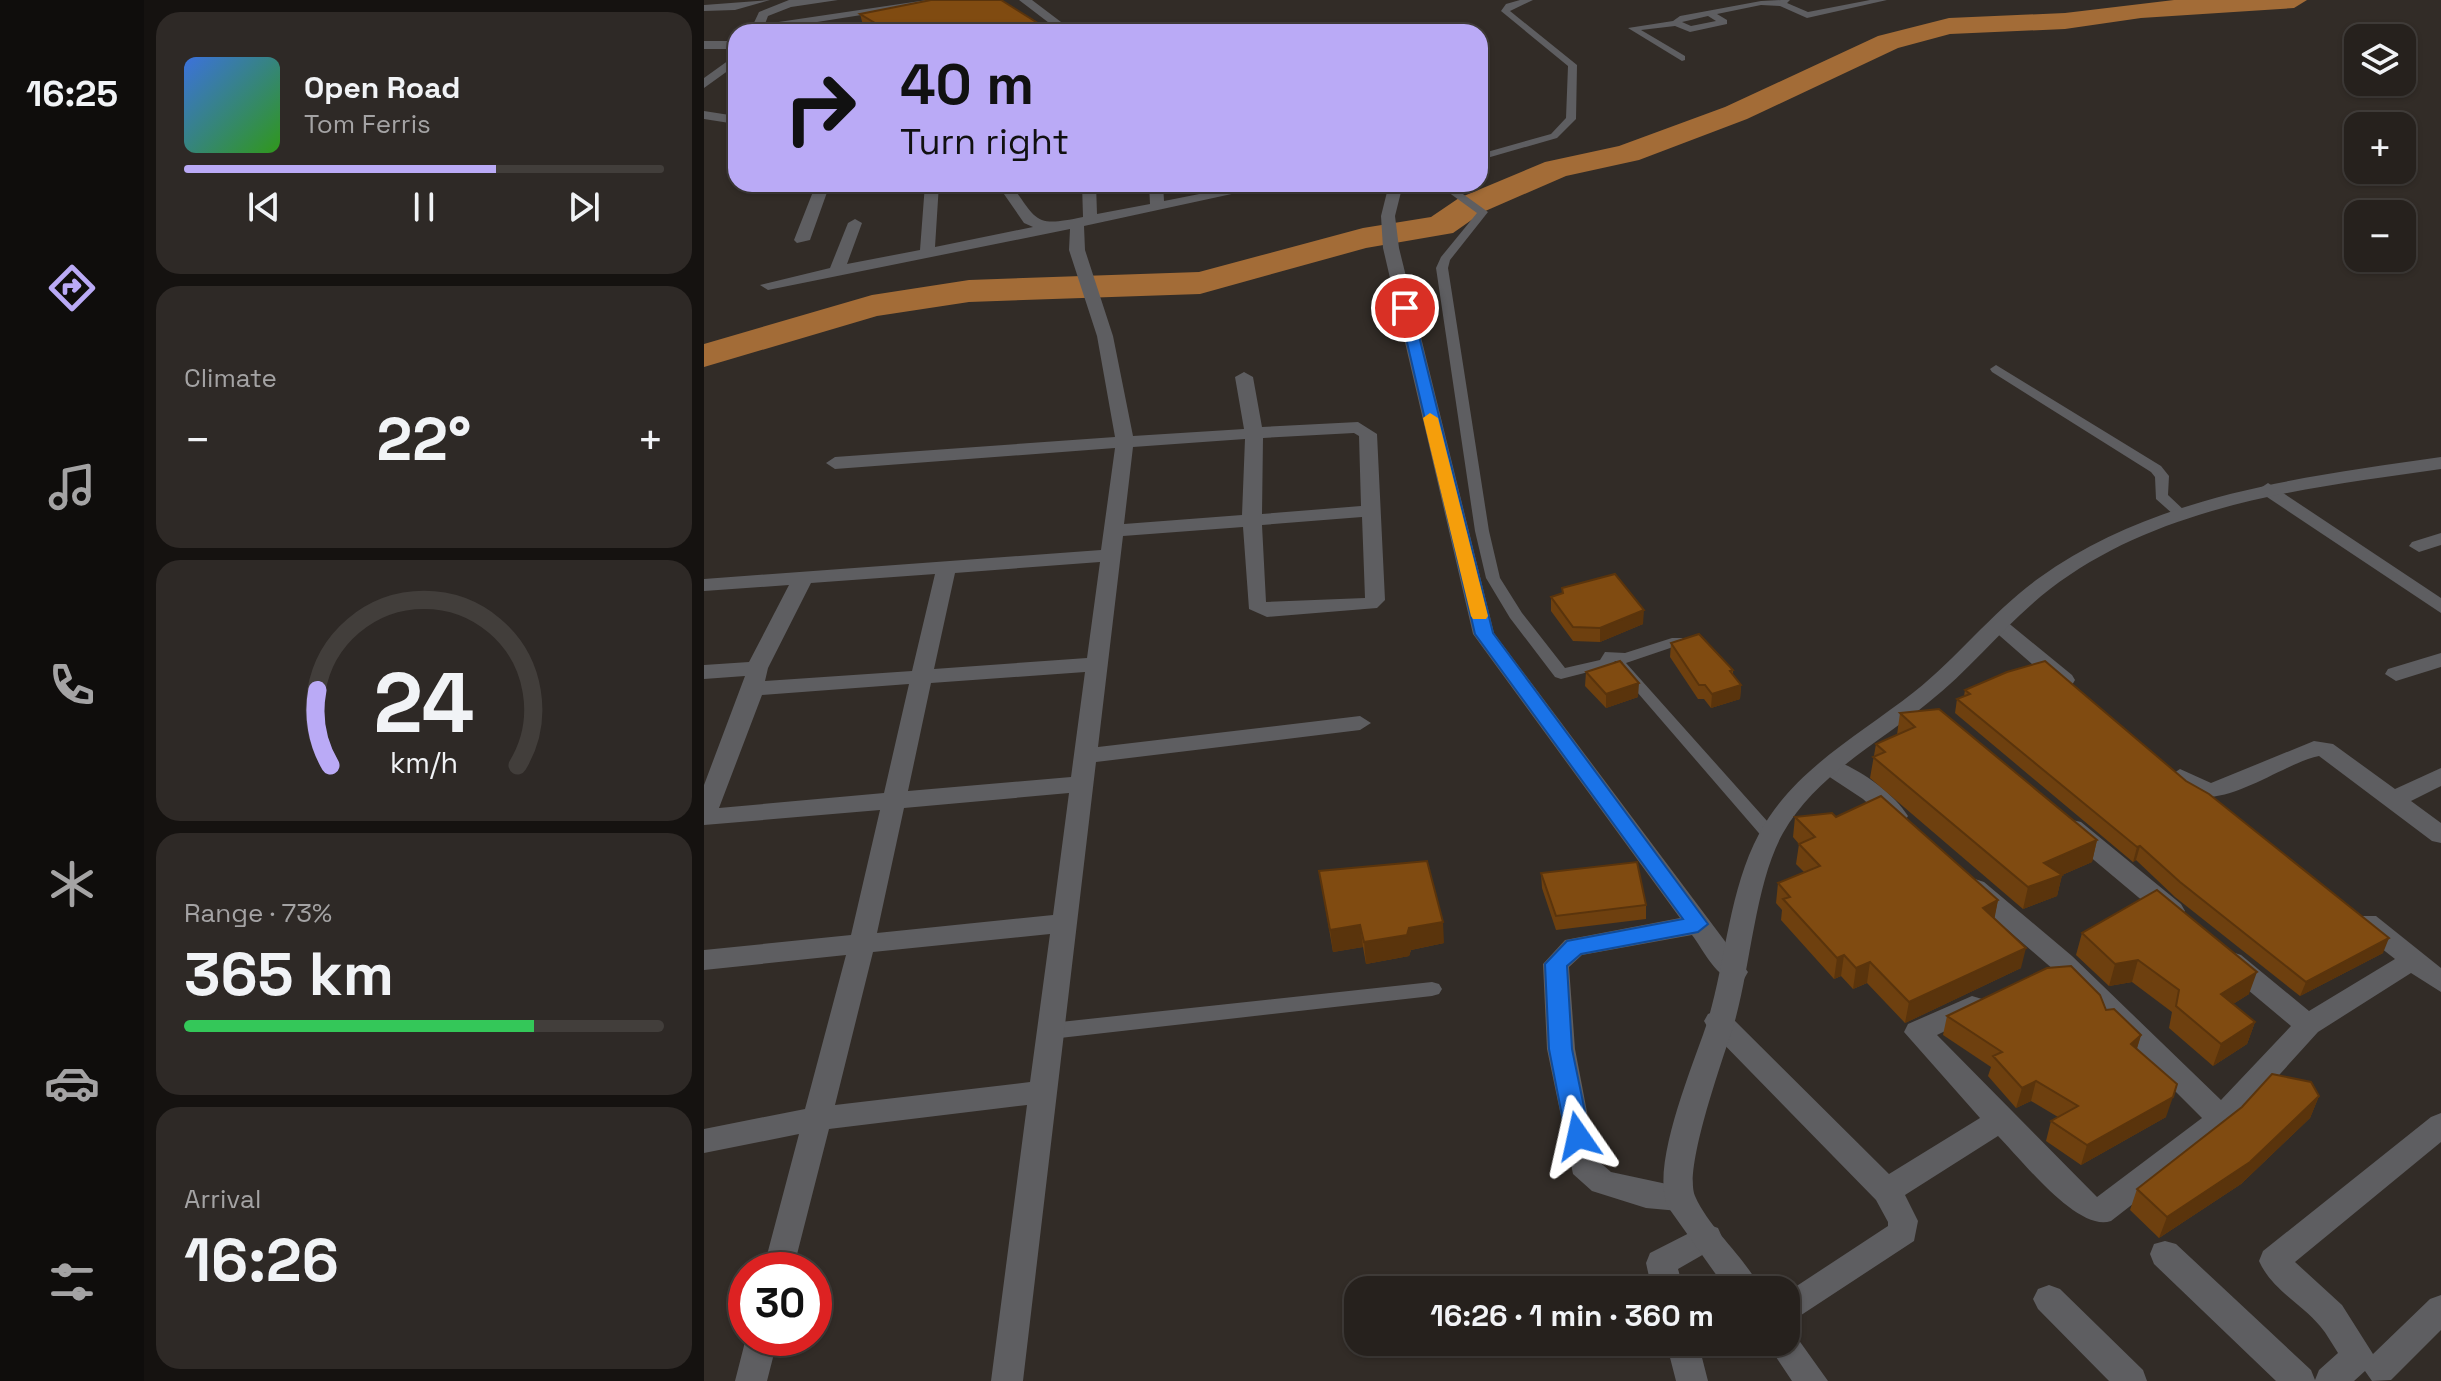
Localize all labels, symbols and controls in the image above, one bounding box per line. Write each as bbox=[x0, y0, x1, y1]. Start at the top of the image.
map controls bbox=[2344, 24, 2416, 272]
button: layers bbox=[2344, 24, 2416, 96]
text: 40 m bbox=[900, 49, 1034, 120]
icon: right bbox=[768, 56, 872, 160]
text: Open Road bbox=[304, 68, 460, 107]
text: 16:25 bbox=[26, 71, 118, 117]
text: Tom Ferris bbox=[304, 107, 431, 141]
button: + bbox=[2344, 112, 2416, 184]
text: Turn right bbox=[900, 119, 1069, 165]
icon: previous bbox=[242, 185, 286, 229]
icon: pause bbox=[402, 185, 446, 229]
icon: next bbox=[562, 185, 606, 229]
button: − bbox=[2344, 200, 2416, 272]
icon: directions bbox=[44, 260, 100, 316]
pin bbox=[1371, 274, 1439, 342]
icon: arrive bbox=[1383, 286, 1427, 330]
text: Climate bbox=[184, 361, 277, 395]
text: 22° bbox=[377, 401, 471, 478]
text: − bbox=[184, 412, 211, 468]
text: + bbox=[637, 412, 664, 468]
icon: music bbox=[44, 459, 100, 515]
text: 24 bbox=[374, 650, 474, 756]
icon: phone bbox=[44, 657, 100, 713]
text: km/h bbox=[390, 746, 458, 782]
icon: climate bbox=[44, 856, 100, 912]
text: Range · 73% bbox=[184, 896, 332, 930]
text: 365 km bbox=[184, 936, 394, 1013]
icon: car bbox=[44, 1055, 100, 1111]
position arrow bbox=[1536, 1094, 1620, 1178]
text: Arrival bbox=[184, 1182, 261, 1216]
text: 16:26 bbox=[184, 1222, 339, 1299]
speed limit sign: 30 bbox=[728, 1252, 832, 1356]
icon: filters bbox=[44, 1254, 100, 1310]
text: 16:26 · 1 min · 360 m bbox=[1430, 1296, 1714, 1335]

